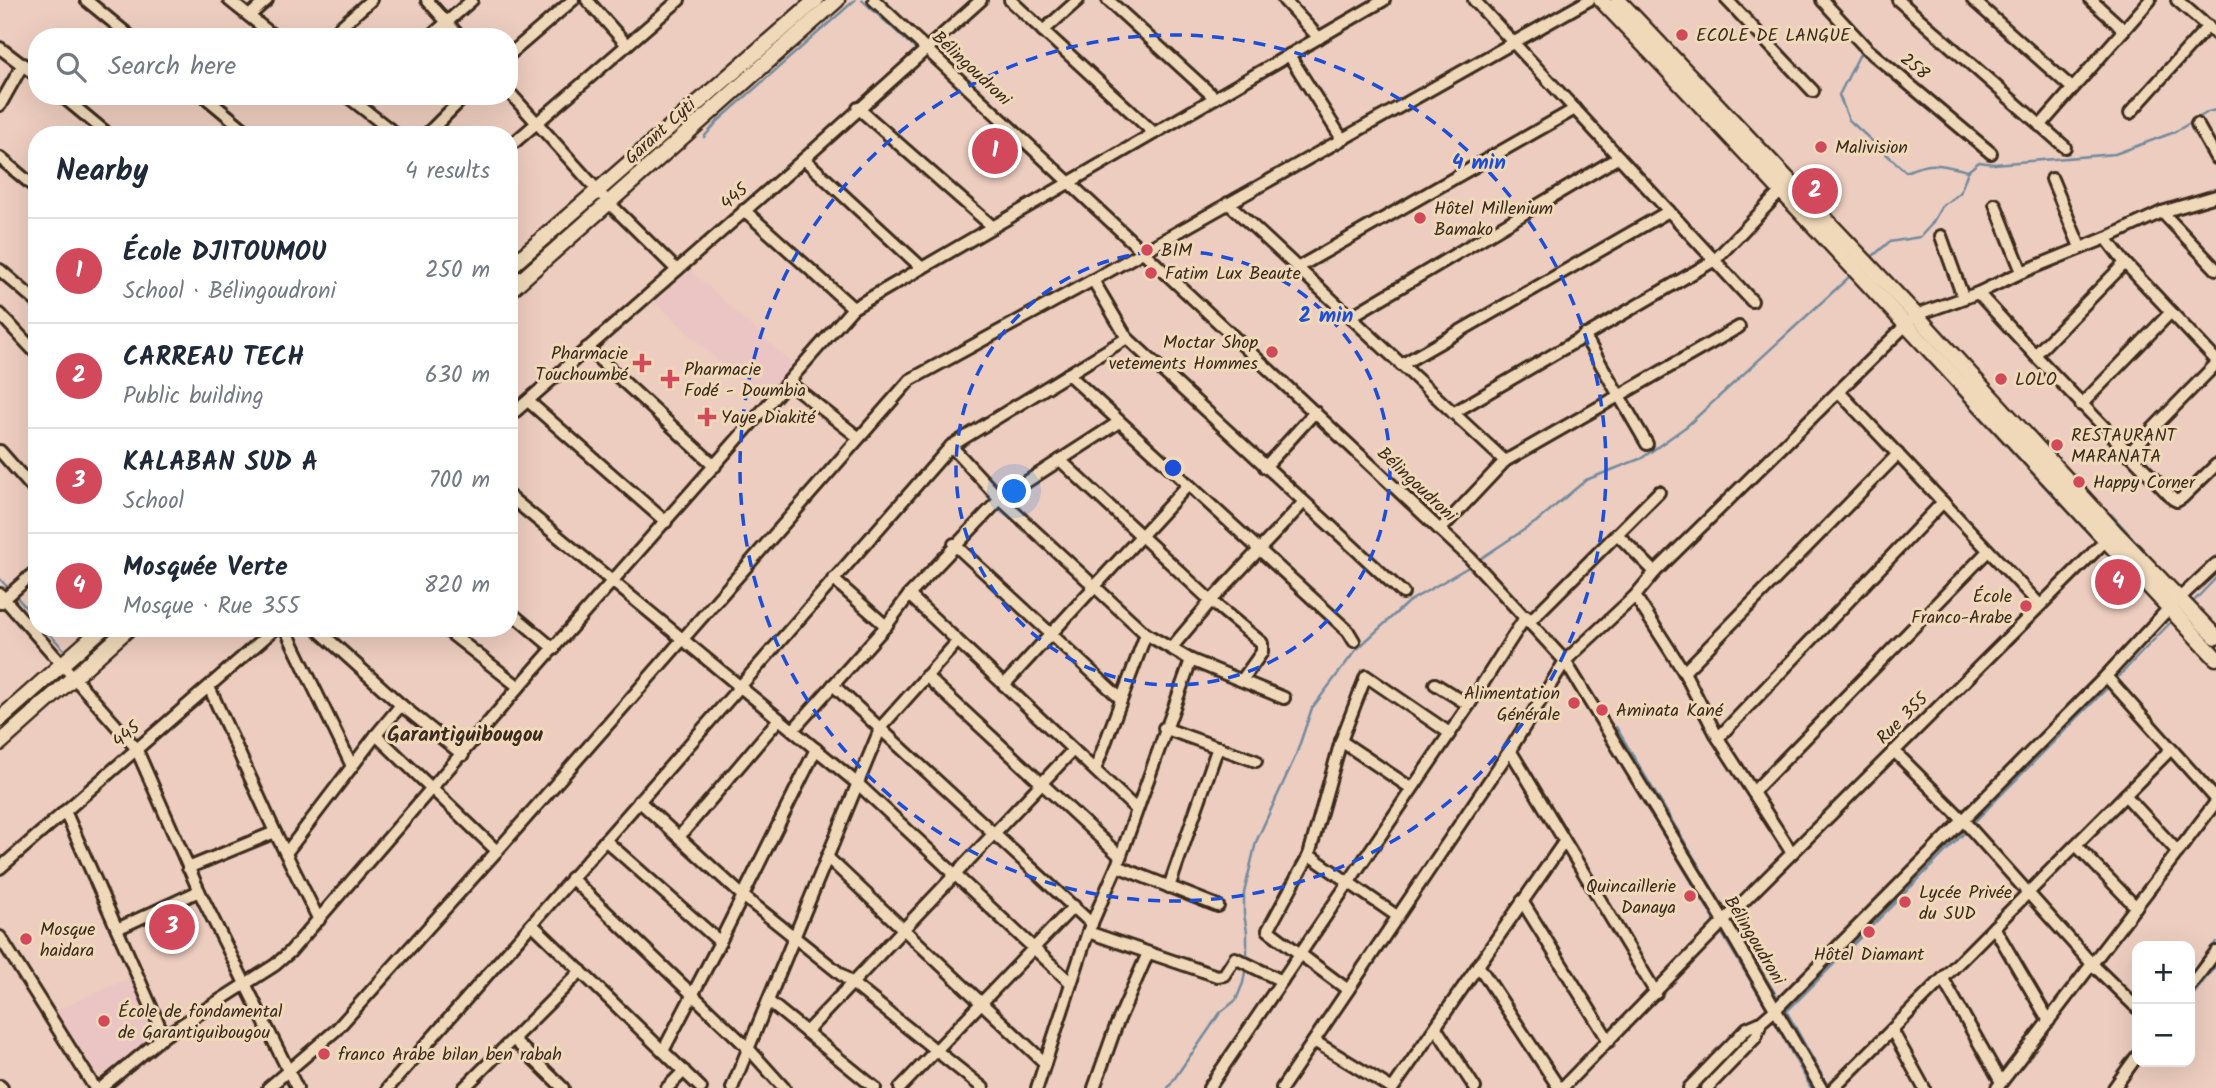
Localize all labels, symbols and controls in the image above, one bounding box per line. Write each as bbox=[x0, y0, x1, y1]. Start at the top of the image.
place label: ECOLE DE LANGUE bbox=[1696, 22, 1851, 51]
street label: Bélingoudroni bbox=[925, 24, 1018, 114]
marker: ECOLE DE LANGUE bbox=[1674, 27, 1690, 43]
search box bbox=[28, 28, 518, 105]
text: Search here bbox=[108, 46, 236, 88]
street label: 258 bbox=[1893, 46, 1935, 88]
icon: search bbox=[52, 48, 90, 86]
street label: Garant Cyti bbox=[619, 91, 704, 172]
pin: 1 bbox=[972, 125, 1018, 177]
place label: Malivision bbox=[1835, 134, 1908, 163]
marker: Malivision bbox=[1813, 139, 1829, 155]
text: 4 min bbox=[1452, 147, 1506, 180]
text: Nearby bbox=[56, 148, 148, 196]
text: 4 results bbox=[405, 154, 490, 190]
pin: 2 bbox=[1792, 165, 1838, 217]
street label: 445 bbox=[714, 176, 757, 218]
place label: Hôtel Millenium Bamako bbox=[1434, 195, 1553, 245]
marker: Hôtel Millenium Bamako bbox=[1412, 210, 1428, 226]
text: École DJITOUMOU bbox=[123, 232, 326, 274]
place label: BIM bbox=[1161, 237, 1193, 266]
marker: BIM bbox=[1139, 242, 1155, 258]
text: 1 bbox=[76, 253, 82, 289]
text: 250 m bbox=[425, 253, 490, 289]
place label: Fatim Lux Beaute bbox=[1165, 260, 1301, 289]
marker: Fatim Lux Beaute bbox=[1143, 265, 1159, 281]
text: School · Bélingoudroni bbox=[123, 274, 336, 310]
text: 2 min bbox=[1299, 300, 1353, 333]
place label: Moctar Shop vetements Hommes bbox=[1109, 329, 1258, 379]
text: CARREAU TECH bbox=[123, 337, 304, 379]
place label: Pharmacie Touchoumbé bbox=[535, 340, 629, 390]
marker: Moctar Shop vetements Hommes bbox=[1264, 344, 1280, 360]
marker: Pharmacie Touchoumbé bbox=[634, 355, 650, 371]
place label: Pharmacie Fodé - Doumbia bbox=[684, 356, 806, 406]
text: 2 bbox=[72, 358, 86, 394]
text: 630 m bbox=[425, 358, 490, 394]
place label: LOLO bbox=[2015, 366, 2057, 395]
marker: Pharmacie Fodé - Doumbia bbox=[662, 371, 678, 387]
marker: LOLO bbox=[1993, 371, 2009, 387]
text: Public building bbox=[123, 379, 264, 415]
place label: Yaye Diakité bbox=[721, 404, 817, 433]
marker: Yaye Diakité bbox=[699, 409, 715, 425]
place label: RESTAURANT MARANATA bbox=[2071, 422, 2178, 472]
marker: RESTAURANT MARANATA bbox=[2049, 437, 2065, 453]
street label: Bélingoudroni bbox=[1370, 440, 1463, 530]
text: KALABAN SUD A bbox=[123, 442, 318, 484]
centre of rings bbox=[1161, 456, 1185, 480]
text: 3 bbox=[73, 463, 85, 499]
text: 700 m bbox=[429, 463, 490, 499]
place label: Happy Corner bbox=[2093, 469, 2196, 498]
your location bbox=[997, 474, 1031, 508]
marker: Happy Corner bbox=[2071, 474, 2087, 490]
text: School bbox=[123, 484, 184, 520]
text: Mosquée Verte bbox=[123, 547, 288, 589]
pin: 4 bbox=[2095, 556, 2141, 608]
text: 4 bbox=[73, 568, 85, 604]
text: 820 m bbox=[424, 568, 490, 604]
place label: École Franco-Arabe bbox=[1911, 583, 2012, 633]
text: Mosque · Rue 355 bbox=[123, 589, 299, 625]
marker: École Franco-Arabe bbox=[2018, 598, 2034, 614]
place label: Alimentation Générale bbox=[1464, 680, 1560, 730]
street label: Rue 355 bbox=[1870, 685, 1937, 752]
marker: Alimentation Générale bbox=[1566, 695, 1582, 711]
place label: Aminata Kané bbox=[1616, 697, 1724, 726]
marker: Aminata Kané bbox=[1594, 702, 1610, 718]
street label: 445 bbox=[106, 714, 149, 756]
district label: Garantiguibougou bbox=[387, 719, 544, 752]
place label: Quincaillerie Danaya bbox=[1586, 873, 1676, 923]
place label: Lycée Privée du SUD bbox=[1919, 879, 2012, 929]
marker: Quincaillerie Danaya bbox=[1682, 888, 1698, 904]
street label: Bélingoudroni bbox=[1716, 890, 1792, 992]
marker: Lycée Privée du SUD bbox=[1897, 894, 1913, 910]
pin: 3 bbox=[149, 901, 195, 953]
place label: Mosque haidara bbox=[40, 916, 95, 966]
marker: Hôtel Diamant bbox=[1861, 924, 1877, 940]
marker: Mosque haidara bbox=[18, 931, 34, 947]
place label: Hôtel Diamant bbox=[1814, 941, 1925, 970]
map controls bbox=[2132, 941, 2195, 1067]
button: + bbox=[2132, 941, 2195, 1004]
place label: École de fondamental de Garantiguibougou bbox=[118, 998, 283, 1048]
button: − bbox=[2132, 1004, 2195, 1067]
marker: École de fondamental de Garantiguibougou bbox=[96, 1013, 112, 1029]
place label: franco Arabe bilan ben rabah bbox=[338, 1041, 562, 1070]
marker: franco Arabe bilan ben rabah bbox=[316, 1046, 332, 1062]

